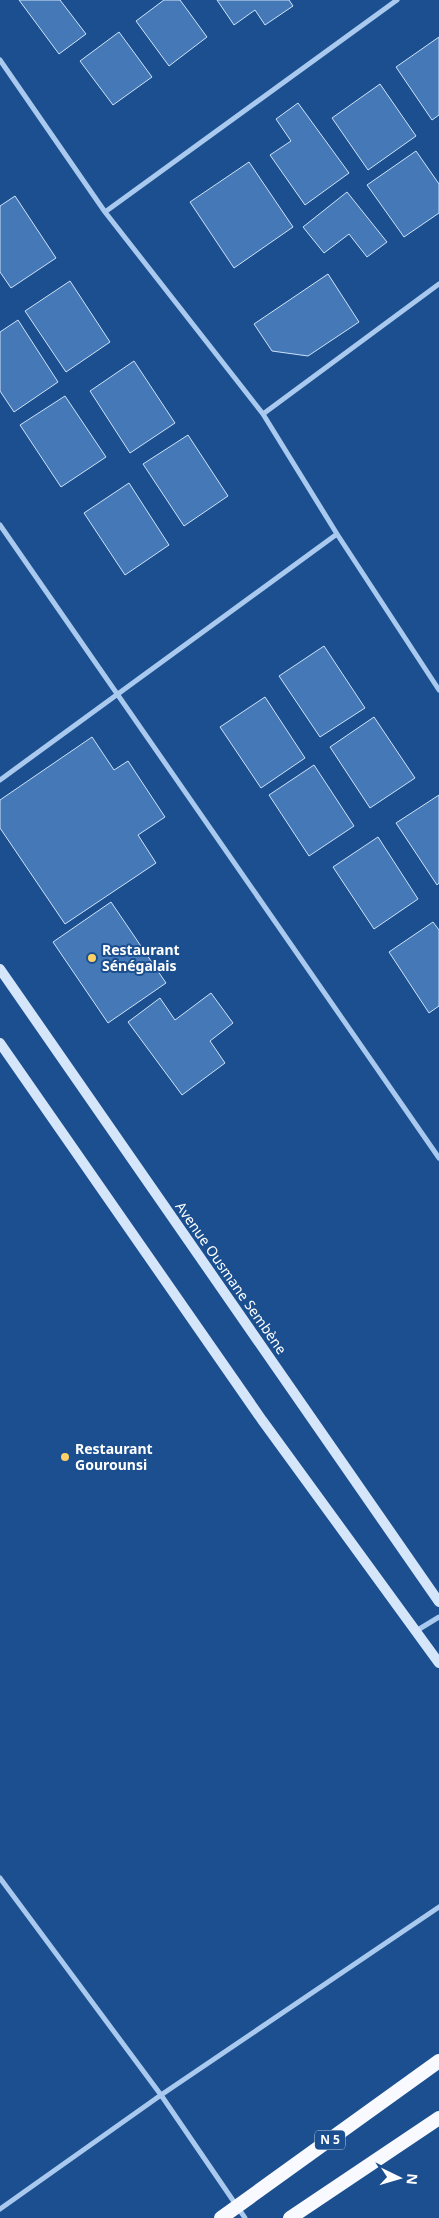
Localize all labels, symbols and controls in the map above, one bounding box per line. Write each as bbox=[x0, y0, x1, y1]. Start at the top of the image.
place label: Restaurant Sénégalais bbox=[102, 940, 180, 975]
marker: Restaurant Sénégalais bbox=[86, 952, 98, 964]
street label: Avenue Ousmane Sembène bbox=[171, 1198, 291, 1358]
place label: Restaurant Gourounsi bbox=[75, 1439, 153, 1474]
marker: Restaurant Gourounsi bbox=[59, 1451, 71, 1463]
road number: N 5 bbox=[315, 2130, 345, 2150]
north arrow bbox=[374, 2153, 424, 2203]
text: N bbox=[402, 2173, 422, 2186]

